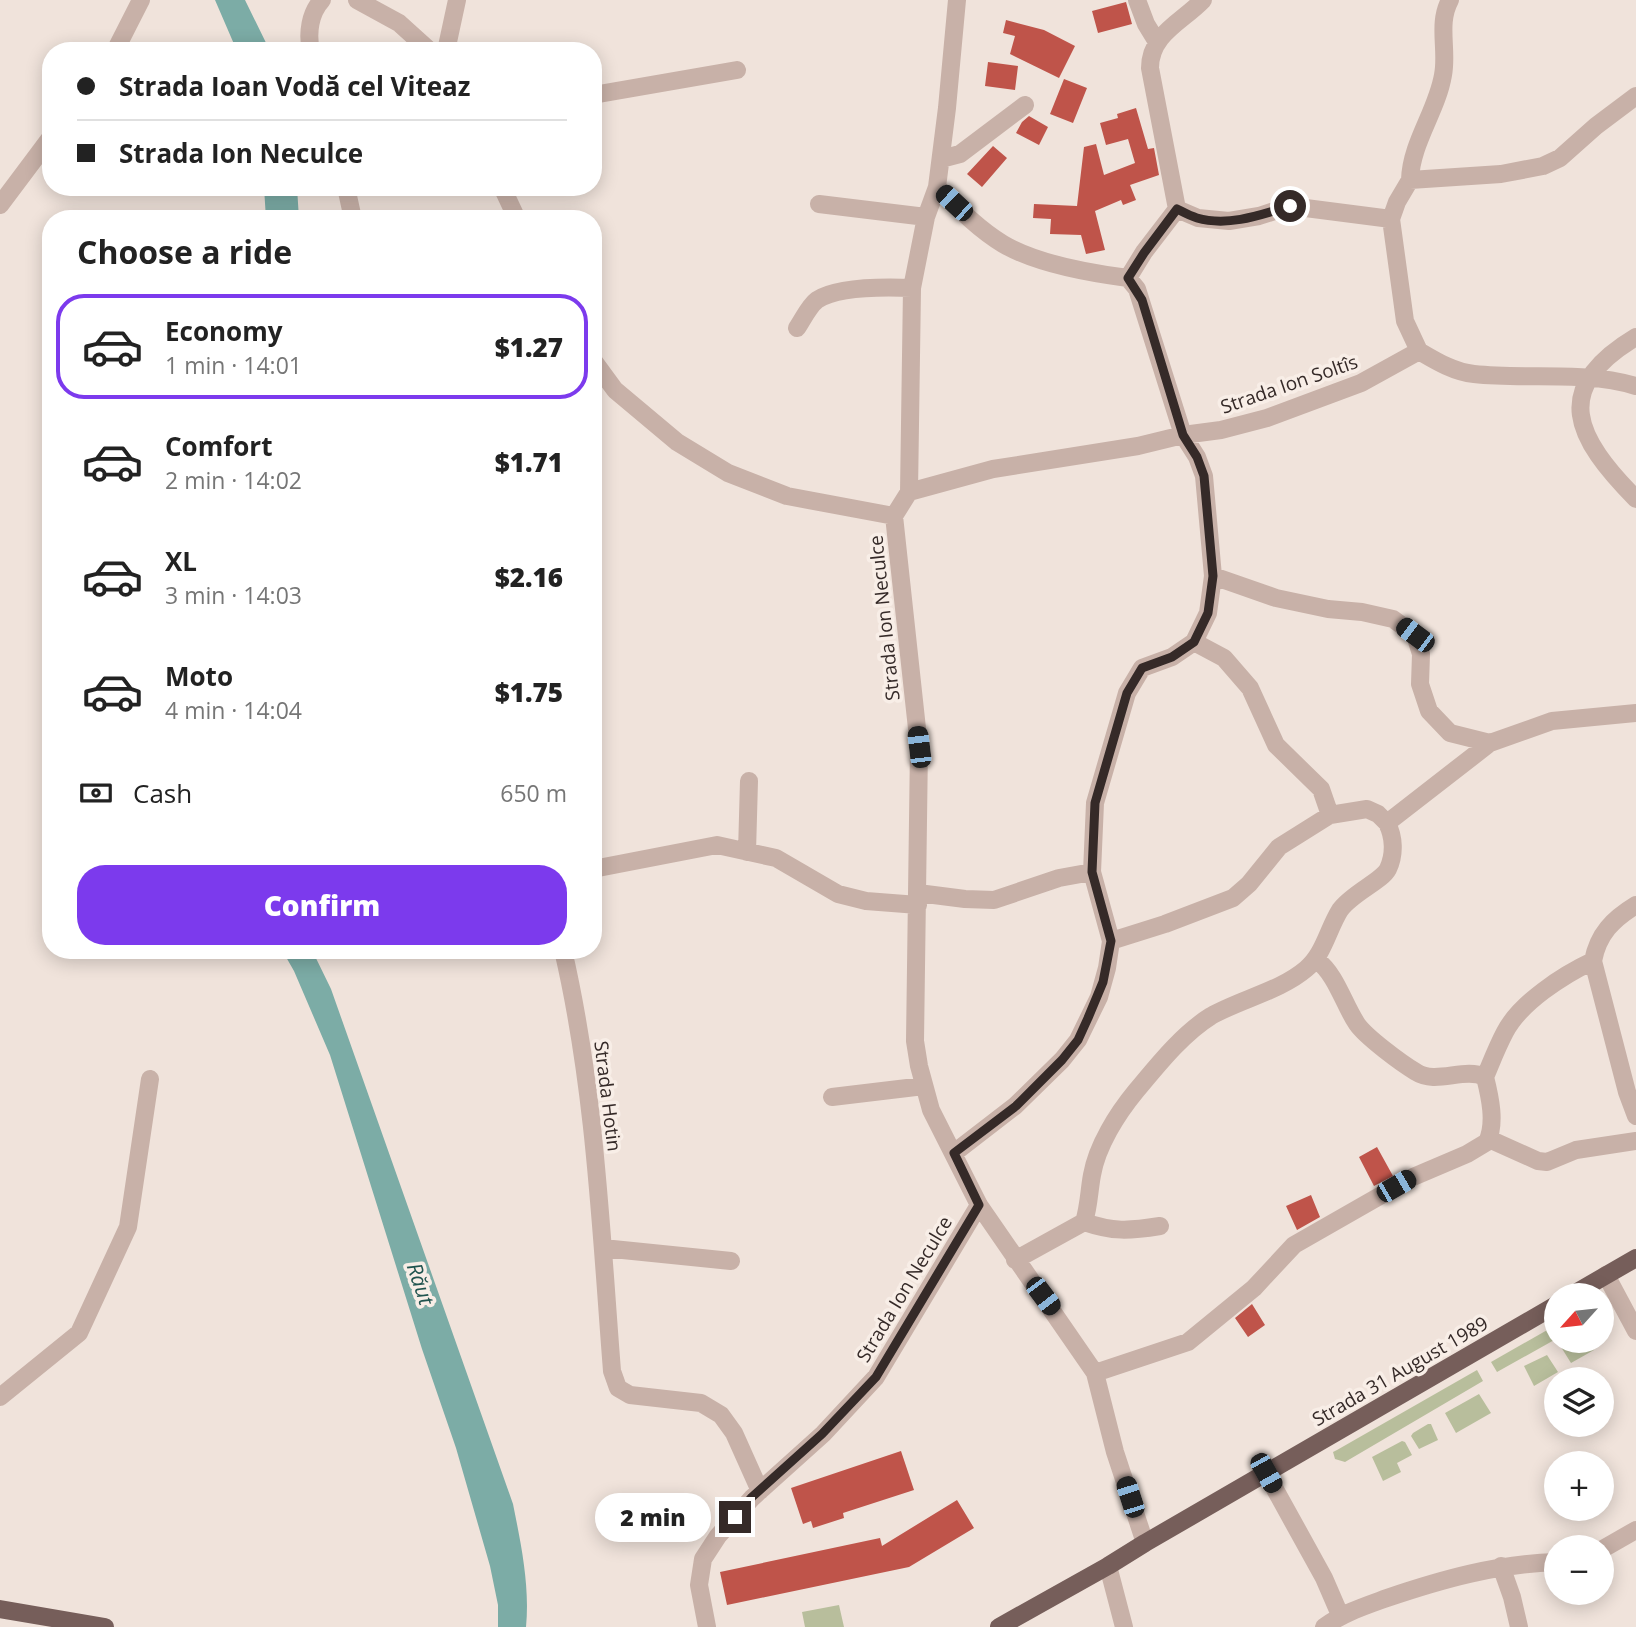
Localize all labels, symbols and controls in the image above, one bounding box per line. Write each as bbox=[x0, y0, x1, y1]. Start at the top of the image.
text: Strada Ioan Vodă cel Viteaz bbox=[119, 68, 470, 104]
text: Strada Ion Neculce bbox=[119, 135, 363, 171]
car bbox=[932, 181, 977, 225]
route start bbox=[1274, 190, 1306, 222]
text: Choose a ride bbox=[77, 230, 292, 273]
text: Economy bbox=[165, 313, 283, 349]
icon: car bbox=[81, 315, 144, 378]
text: $1.27 bbox=[495, 329, 563, 365]
street label: Strada Ion Soltîs bbox=[1217, 348, 1361, 420]
text: 1 min · 14:01 bbox=[165, 349, 302, 381]
text: Comfort bbox=[165, 428, 272, 464]
icon: car bbox=[81, 430, 144, 493]
text: $1.71 bbox=[495, 444, 563, 480]
text: 2 min · 14:02 bbox=[165, 464, 302, 496]
street label: Strada Ion Neculce bbox=[862, 534, 906, 702]
text: XL bbox=[165, 543, 197, 579]
icon: car bbox=[81, 545, 144, 608]
text: $2.16 bbox=[495, 559, 563, 595]
text: 3 min · 14:03 bbox=[165, 579, 302, 611]
car bbox=[1392, 614, 1439, 656]
text: Moto bbox=[165, 658, 233, 694]
icon: car bbox=[81, 660, 144, 723]
text: $1.75 bbox=[495, 674, 563, 710]
text: 4 min · 14:04 bbox=[165, 694, 302, 726]
car bbox=[907, 725, 932, 769]
icon: cash bbox=[77, 774, 115, 812]
text: Cash bbox=[133, 775, 192, 811]
text: 650 m bbox=[500, 777, 567, 809]
button: Confirm bbox=[77, 865, 567, 945]
street label: Strada Hotin bbox=[588, 1039, 628, 1153]
car bbox=[1373, 1166, 1420, 1206]
street label: Strada Ion Neculce bbox=[850, 1211, 958, 1367]
water label: Răut bbox=[401, 1259, 442, 1310]
car bbox=[1022, 1273, 1065, 1319]
north arrow bbox=[1544, 1283, 1614, 1353]
map controls bbox=[1544, 1283, 1614, 1605]
street label: Strada 31 August 1989 bbox=[1307, 1310, 1493, 1432]
button: layers bbox=[1544, 1367, 1614, 1437]
car bbox=[1247, 1450, 1286, 1496]
button: + bbox=[1544, 1451, 1614, 1521]
car bbox=[1114, 1474, 1147, 1520]
callout: 2 min bbox=[595, 1492, 710, 1542]
text: 2 min bbox=[620, 1501, 686, 1533]
route end bbox=[719, 1501, 751, 1533]
button: − bbox=[1544, 1535, 1614, 1605]

